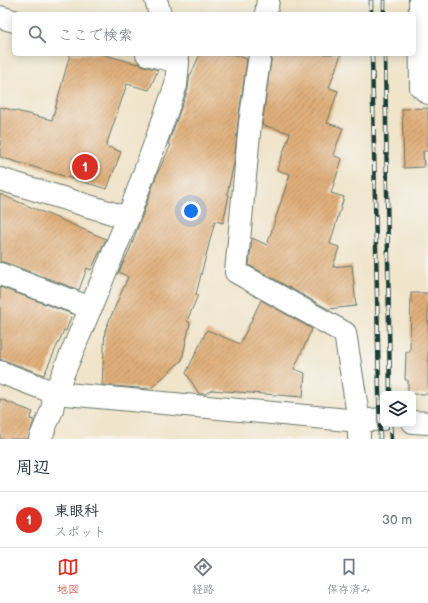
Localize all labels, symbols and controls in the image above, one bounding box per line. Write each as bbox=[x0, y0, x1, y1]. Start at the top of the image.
search box bbox=[12, 12, 416, 56]
icon: search bbox=[26, 23, 48, 45]
text: ここで検索 bbox=[58, 26, 133, 45]
pin: 1 bbox=[72, 152, 98, 182]
your location bbox=[181, 201, 201, 221]
map controls bbox=[380, 391, 416, 427]
button: layers bbox=[380, 391, 416, 427]
text: 周辺 bbox=[16, 458, 50, 478]
text: 東眼科 bbox=[54, 502, 99, 521]
text: 1 bbox=[26, 512, 32, 528]
text: 30 m bbox=[382, 512, 412, 528]
text: スポット bbox=[54, 524, 106, 540]
tab: 地図 bbox=[57, 556, 79, 596]
tab: 経路 bbox=[192, 556, 214, 596]
tab: 保存済み bbox=[327, 556, 371, 596]

